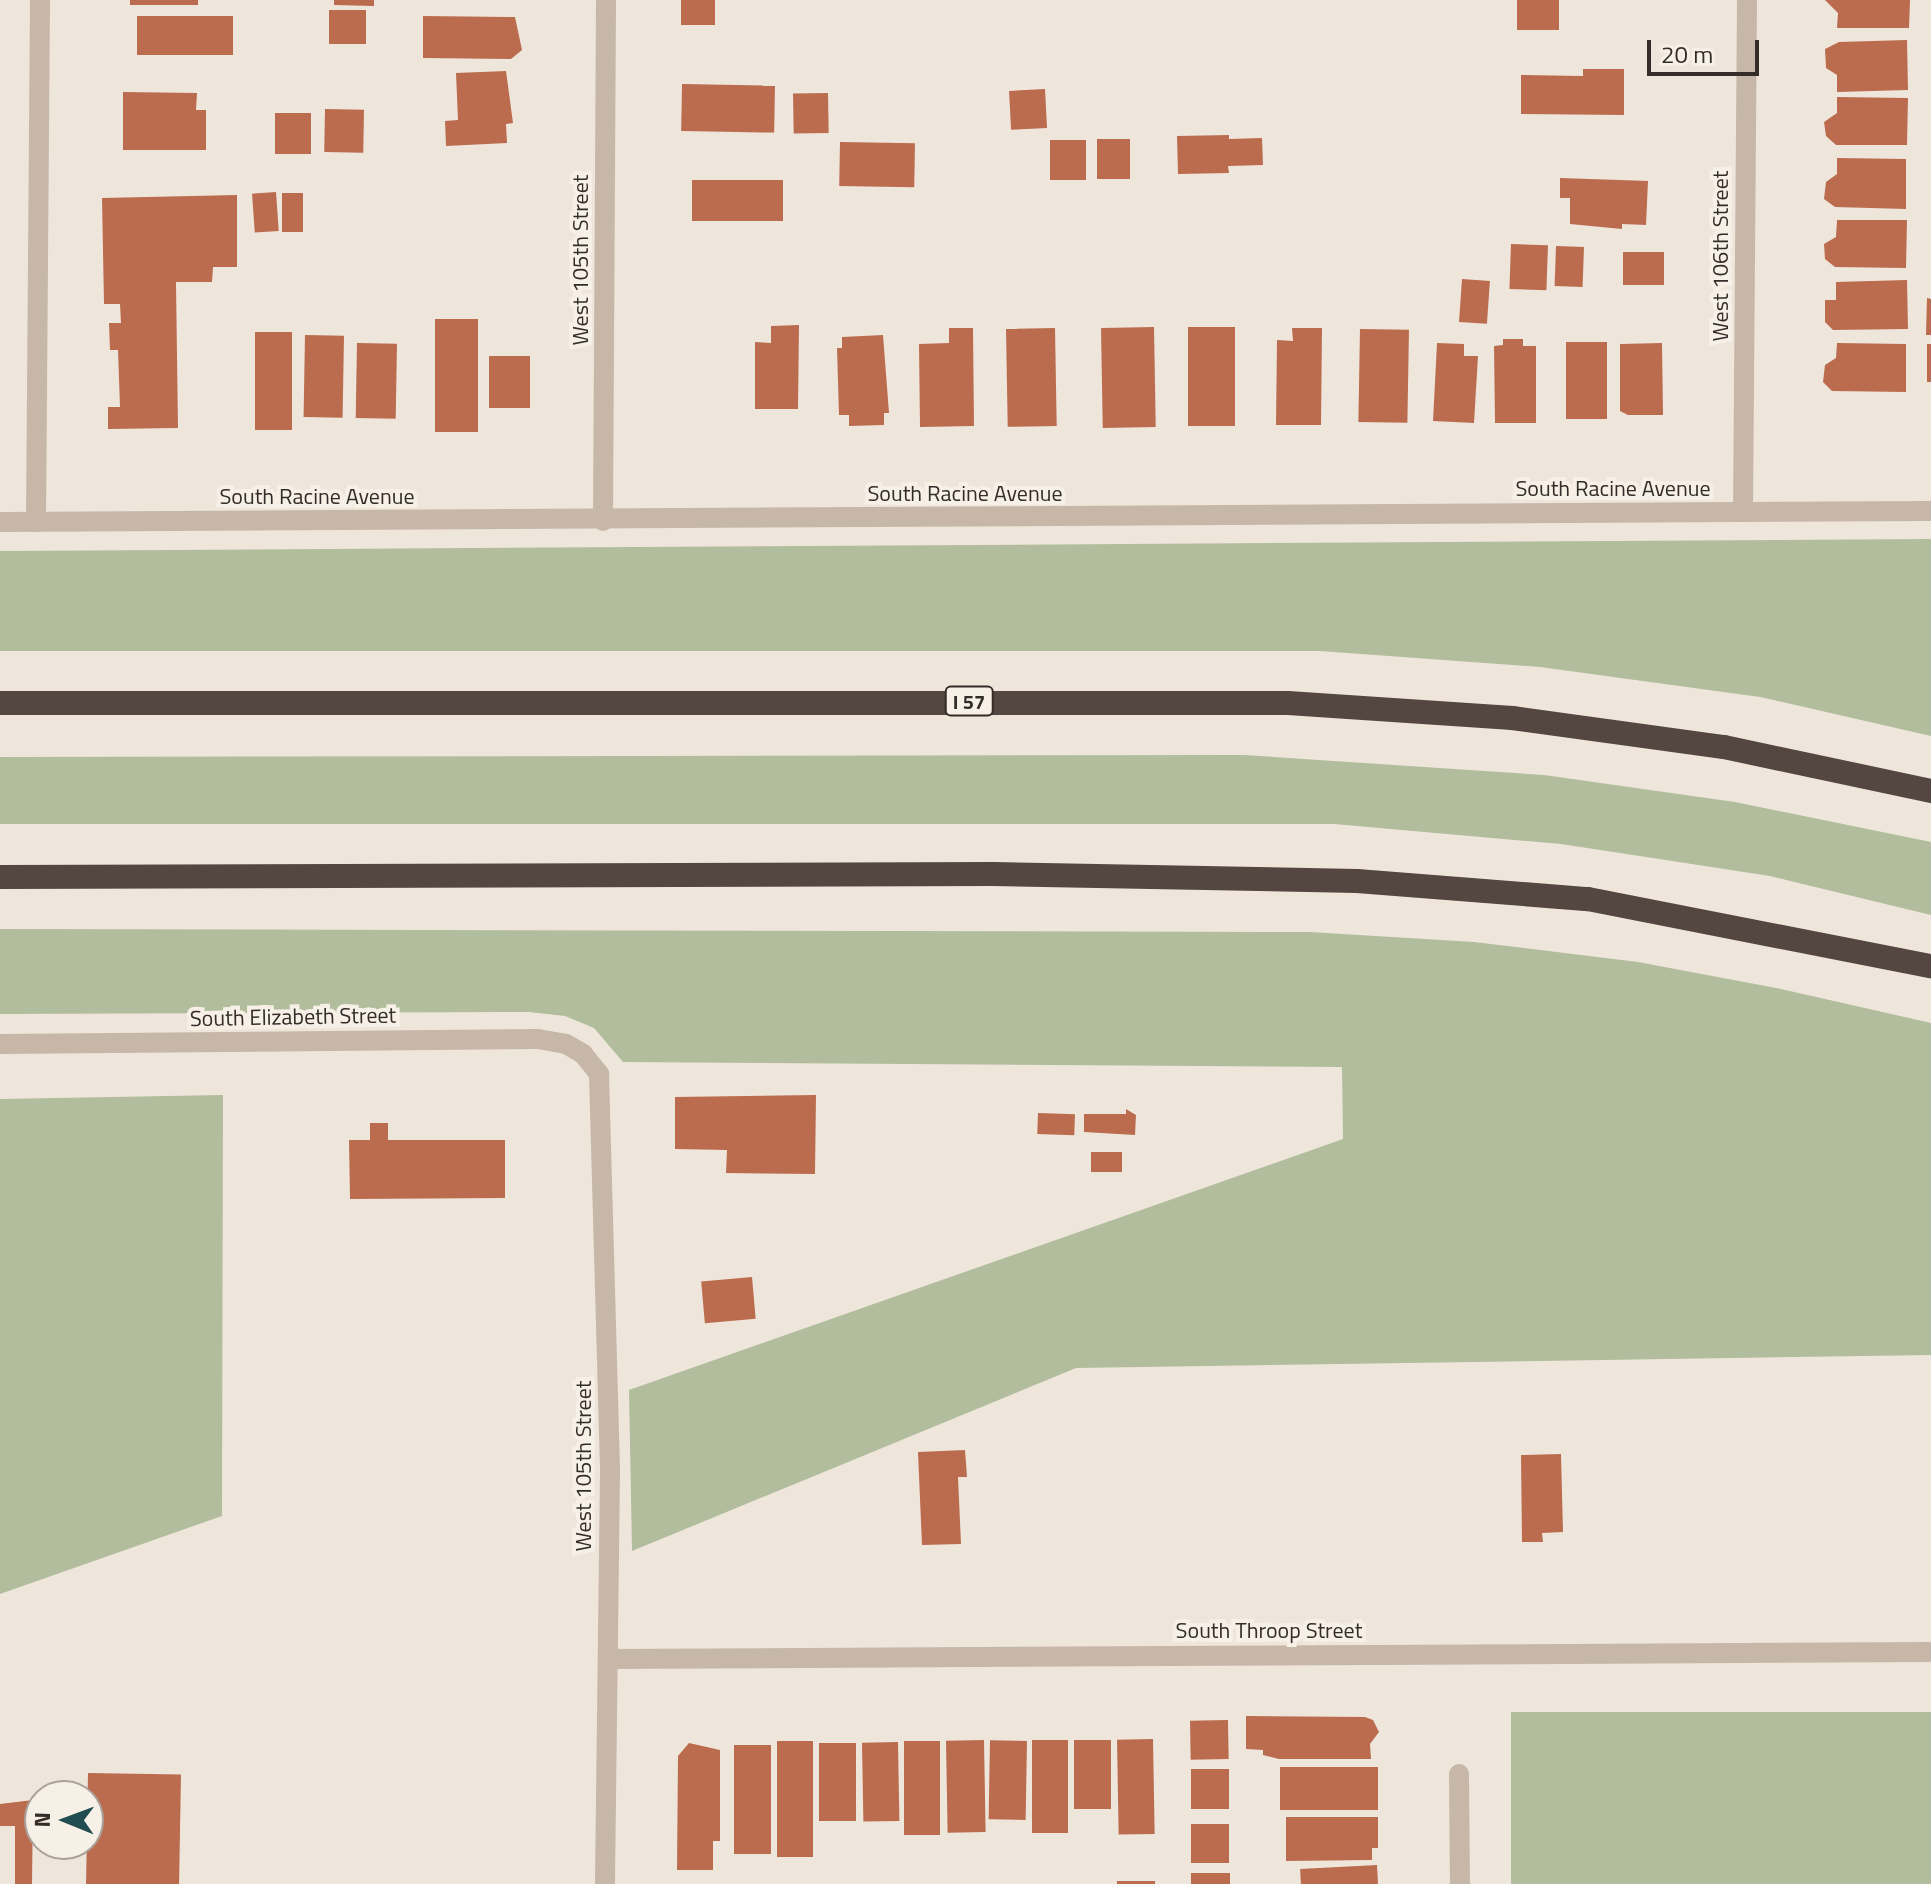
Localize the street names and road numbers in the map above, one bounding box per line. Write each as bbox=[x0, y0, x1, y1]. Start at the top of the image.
street label: West 106th Street bbox=[1708, 170, 1734, 342]
street label: West 105th Street bbox=[568, 174, 594, 346]
street label: South Racine Avenue bbox=[1515, 476, 1711, 502]
street label: South Racine Avenue bbox=[867, 481, 1063, 507]
street label: South Racine Avenue bbox=[219, 484, 415, 510]
road number: I 57 bbox=[943, 685, 995, 717]
street label: South Elizabeth Street bbox=[190, 1002, 396, 1032]
street label: West 105th Street bbox=[571, 1380, 597, 1552]
street label: South Throop Street bbox=[1176, 1618, 1362, 1644]

